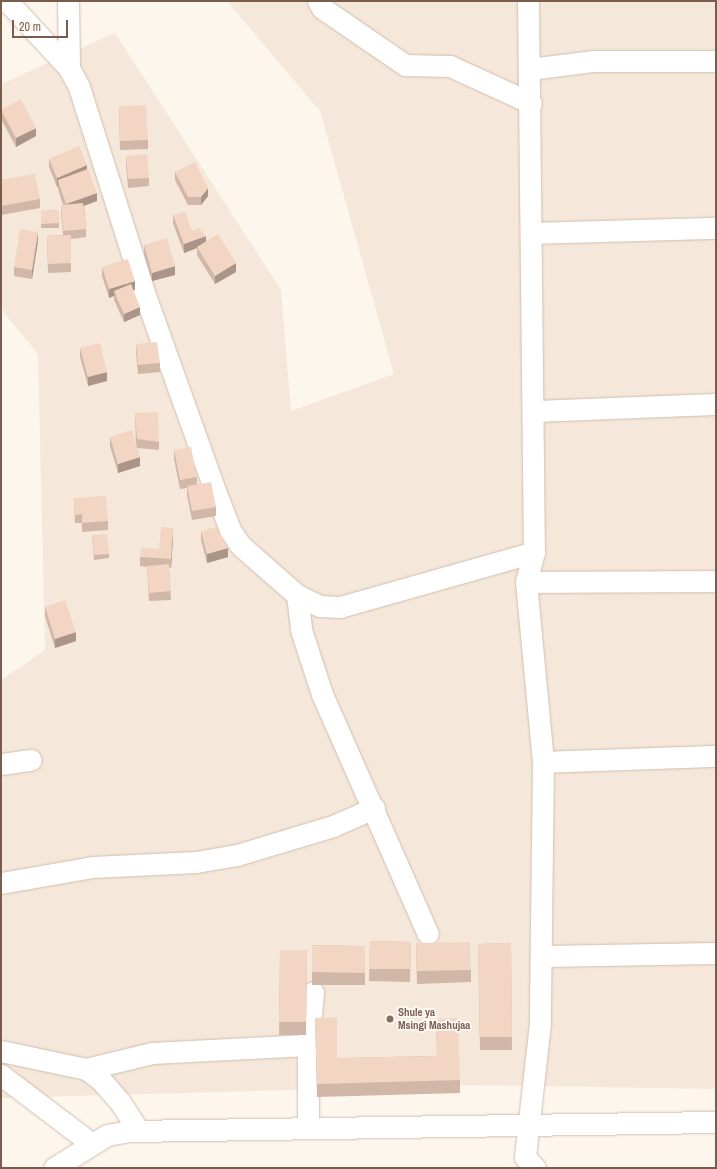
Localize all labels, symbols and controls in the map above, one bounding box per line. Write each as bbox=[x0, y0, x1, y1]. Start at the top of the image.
scale bar bbox=[14, 12, 70, 38]
text: 20 m bbox=[19, 19, 41, 35]
place label: Shule ya Msingi Mashujaa bbox=[398, 1006, 470, 1032]
marker: Shule ya Msingi Mashujaa bbox=[385, 1014, 395, 1024]

